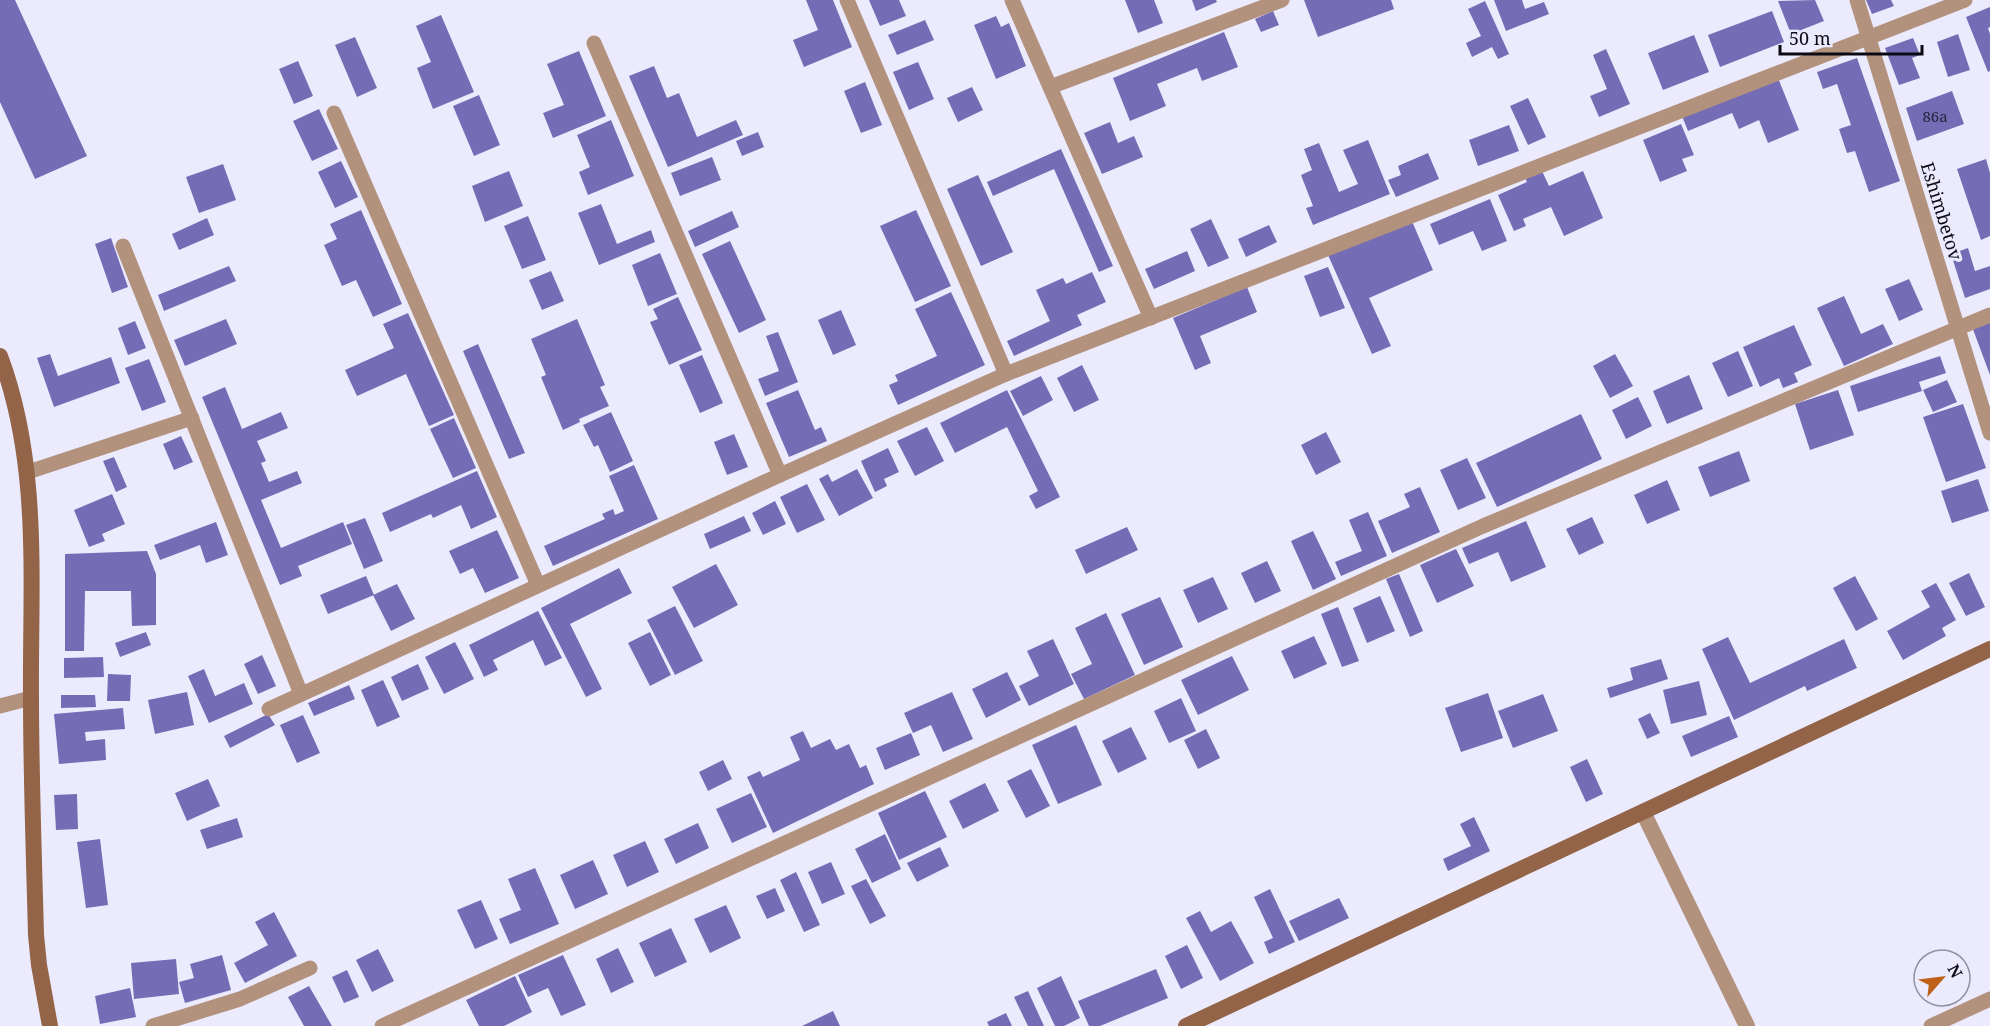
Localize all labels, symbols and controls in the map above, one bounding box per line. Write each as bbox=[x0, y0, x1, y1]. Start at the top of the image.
scale bar bbox=[1780, 18, 1922, 56]
text: 50 m bbox=[1789, 26, 1831, 50]
house number: 86a bbox=[1922, 106, 1948, 126]
street label: Eshimbetov bbox=[1916, 159, 1968, 264]
north arrow bbox=[1912, 948, 1972, 1008]
text: N bbox=[1943, 960, 1968, 982]

